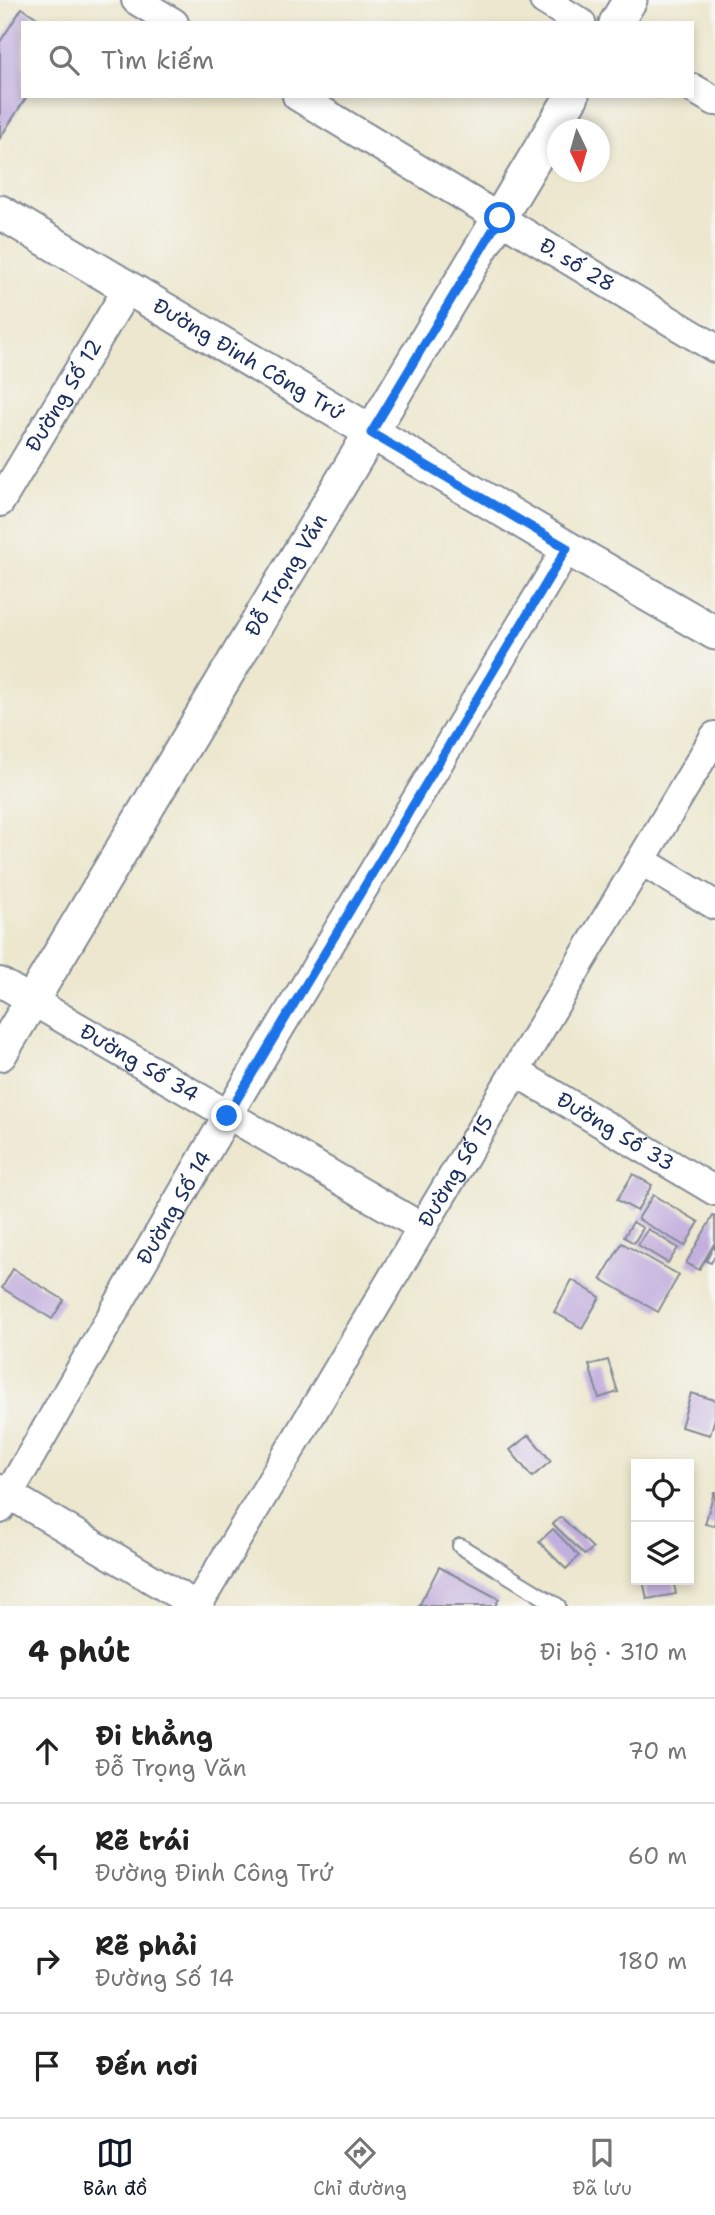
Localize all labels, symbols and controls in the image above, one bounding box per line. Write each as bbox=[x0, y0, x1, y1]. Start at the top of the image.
search box bbox=[21, 21, 694, 98]
icon: search bbox=[45, 41, 83, 79]
text: Tìm kiếm bbox=[101, 42, 214, 77]
north arrow bbox=[547, 119, 610, 182]
route start bbox=[484, 202, 515, 233]
street label: Đ. số 28 bbox=[534, 231, 620, 298]
street label: Đường Đinh Công Trứ bbox=[148, 292, 350, 427]
street label: Đường Số 12 bbox=[19, 334, 108, 457]
street label: Đỗ Trọng Văn bbox=[239, 508, 334, 641]
street label: Đường Số 34 bbox=[75, 1017, 204, 1108]
street label: Đường Số 33 bbox=[551, 1085, 680, 1178]
route end bbox=[211, 1100, 242, 1131]
street label: Đường Số 15 bbox=[412, 1110, 500, 1232]
street label: Đường Số 14 bbox=[130, 1146, 218, 1270]
map controls bbox=[631, 1459, 694, 1585]
button: locate bbox=[631, 1459, 694, 1522]
button: layers bbox=[631, 1522, 694, 1585]
text: 4 phút bbox=[28, 1631, 130, 1672]
text: Đi bộ · 310 m bbox=[540, 1637, 687, 1667]
text: Đi thẳng bbox=[95, 1718, 213, 1753]
icon: ahead bbox=[28, 1732, 66, 1770]
text: 70 m bbox=[628, 1736, 687, 1766]
text: Đỗ Trọng Văn bbox=[95, 1753, 246, 1783]
text: Rẽ trái bbox=[95, 1823, 190, 1858]
icon: left bbox=[28, 1837, 66, 1875]
text: 60 m bbox=[628, 1841, 687, 1871]
text: Đường Đinh Công Trứ bbox=[95, 1858, 333, 1888]
text: Rẽ phải bbox=[95, 1928, 197, 1963]
icon: right bbox=[28, 1942, 66, 1980]
text: 180 m bbox=[618, 1946, 687, 1976]
text: Đường Số 14 bbox=[95, 1963, 234, 1993]
icon: arrive bbox=[28, 2047, 66, 2085]
text: Đến nơi bbox=[95, 2048, 198, 2083]
tab: Bản đồ bbox=[83, 2134, 147, 2201]
tab: Chỉ đường bbox=[313, 2134, 407, 2201]
tab: Đã lưu bbox=[573, 2134, 632, 2201]

